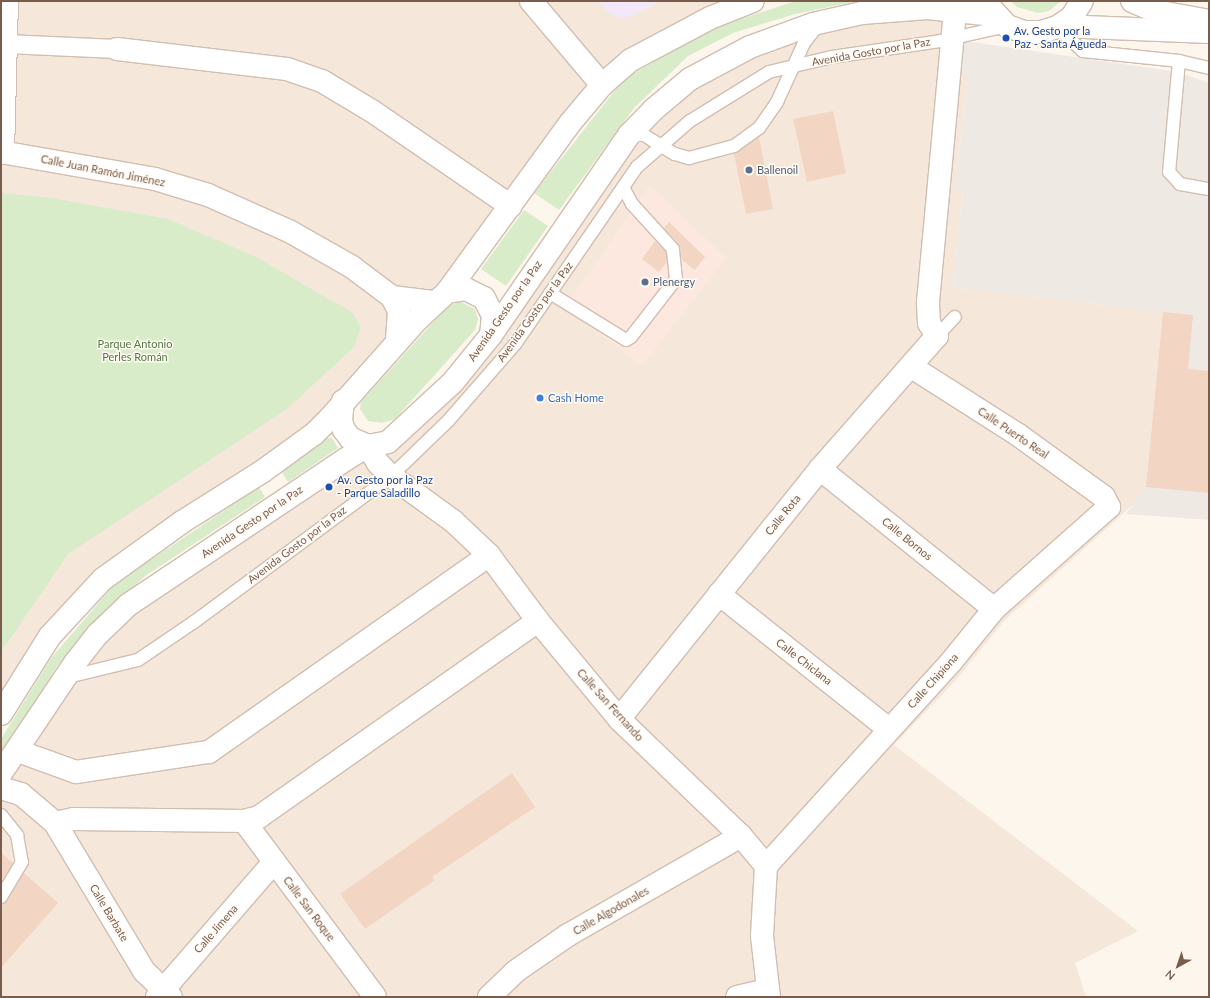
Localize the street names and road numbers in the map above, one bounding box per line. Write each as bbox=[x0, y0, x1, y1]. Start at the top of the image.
street label: Avenida Gosto por la Paz bbox=[811, 35, 931, 69]
street label: Calle Juan Ramón Jiménez bbox=[39, 152, 167, 190]
street label: Avenida Gesto por la Paz bbox=[465, 258, 545, 364]
street label: Avenida Gosto por la Paz bbox=[494, 259, 576, 365]
street label: Calle Puerto Real bbox=[975, 404, 1051, 462]
street label: Avenida Gesto por la Paz bbox=[199, 483, 305, 561]
street label: Calle Rota bbox=[763, 492, 803, 538]
street label: Avenida Gosto por la Paz bbox=[245, 503, 349, 587]
street label: Calle Bornos bbox=[879, 515, 935, 563]
street label: Calle Chiclana bbox=[773, 636, 835, 688]
street label: Calle Chipiona bbox=[905, 651, 961, 711]
street label: Calle San Fernando bbox=[574, 666, 646, 744]
street label: Calle San Roque bbox=[280, 874, 338, 944]
street label: Calle Barbate bbox=[87, 882, 131, 944]
street label: Calle Algodonales bbox=[571, 884, 651, 938]
street label: Calle Jimena bbox=[191, 902, 241, 956]

